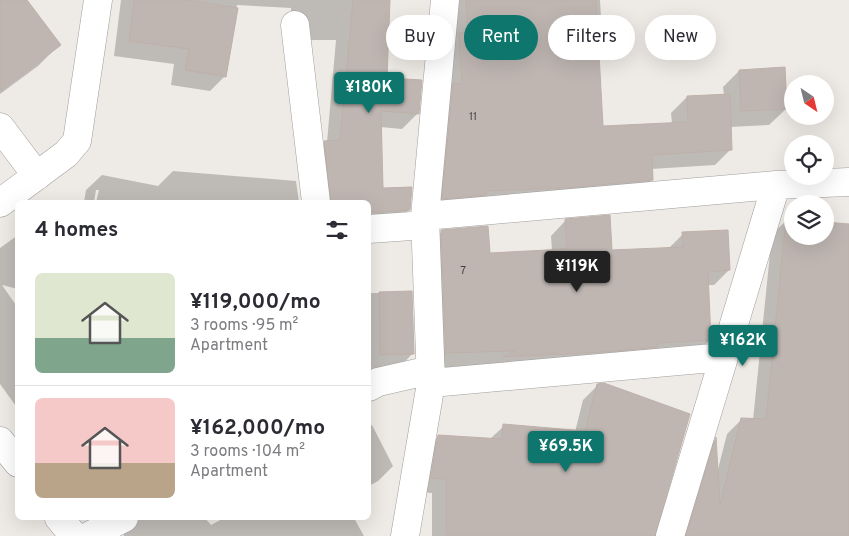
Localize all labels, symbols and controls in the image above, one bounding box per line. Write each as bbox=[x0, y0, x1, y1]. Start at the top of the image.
chip: Buy bbox=[386, 15, 454, 60]
chip: Rent bbox=[464, 15, 538, 60]
chip: Filters bbox=[548, 15, 635, 60]
chip: New bbox=[645, 15, 716, 60]
pin: ¥180K bbox=[334, 72, 404, 114]
north arrow bbox=[784, 75, 834, 125]
map controls bbox=[784, 75, 834, 245]
text: ¥180K bbox=[345, 78, 393, 98]
house number: 11 bbox=[469, 110, 477, 124]
button: locate bbox=[784, 135, 834, 185]
button: layers bbox=[784, 195, 834, 245]
icon: filters bbox=[323, 216, 351, 244]
text: 4 homes bbox=[35, 217, 118, 244]
pin: ¥119K bbox=[542, 250, 612, 293]
text: ¥119K bbox=[555, 257, 599, 277]
house number: 7 bbox=[460, 264, 466, 278]
text: ¥119,000/mo bbox=[190, 289, 321, 316]
icon: home bbox=[75, 293, 135, 353]
text: 3 rooms · 95 m² bbox=[190, 316, 298, 336]
pin: ¥162K bbox=[708, 324, 778, 367]
text: ¥162K bbox=[719, 331, 767, 351]
text: Apartment bbox=[190, 336, 268, 356]
text: ¥162,000/mo bbox=[190, 415, 325, 442]
icon: home bbox=[75, 418, 135, 478]
pin: ¥69.5K bbox=[525, 430, 607, 473]
text: ¥69.5K bbox=[539, 437, 593, 457]
text: 3 rooms · 104 m² bbox=[190, 442, 305, 462]
text: Apartment bbox=[190, 462, 268, 482]

